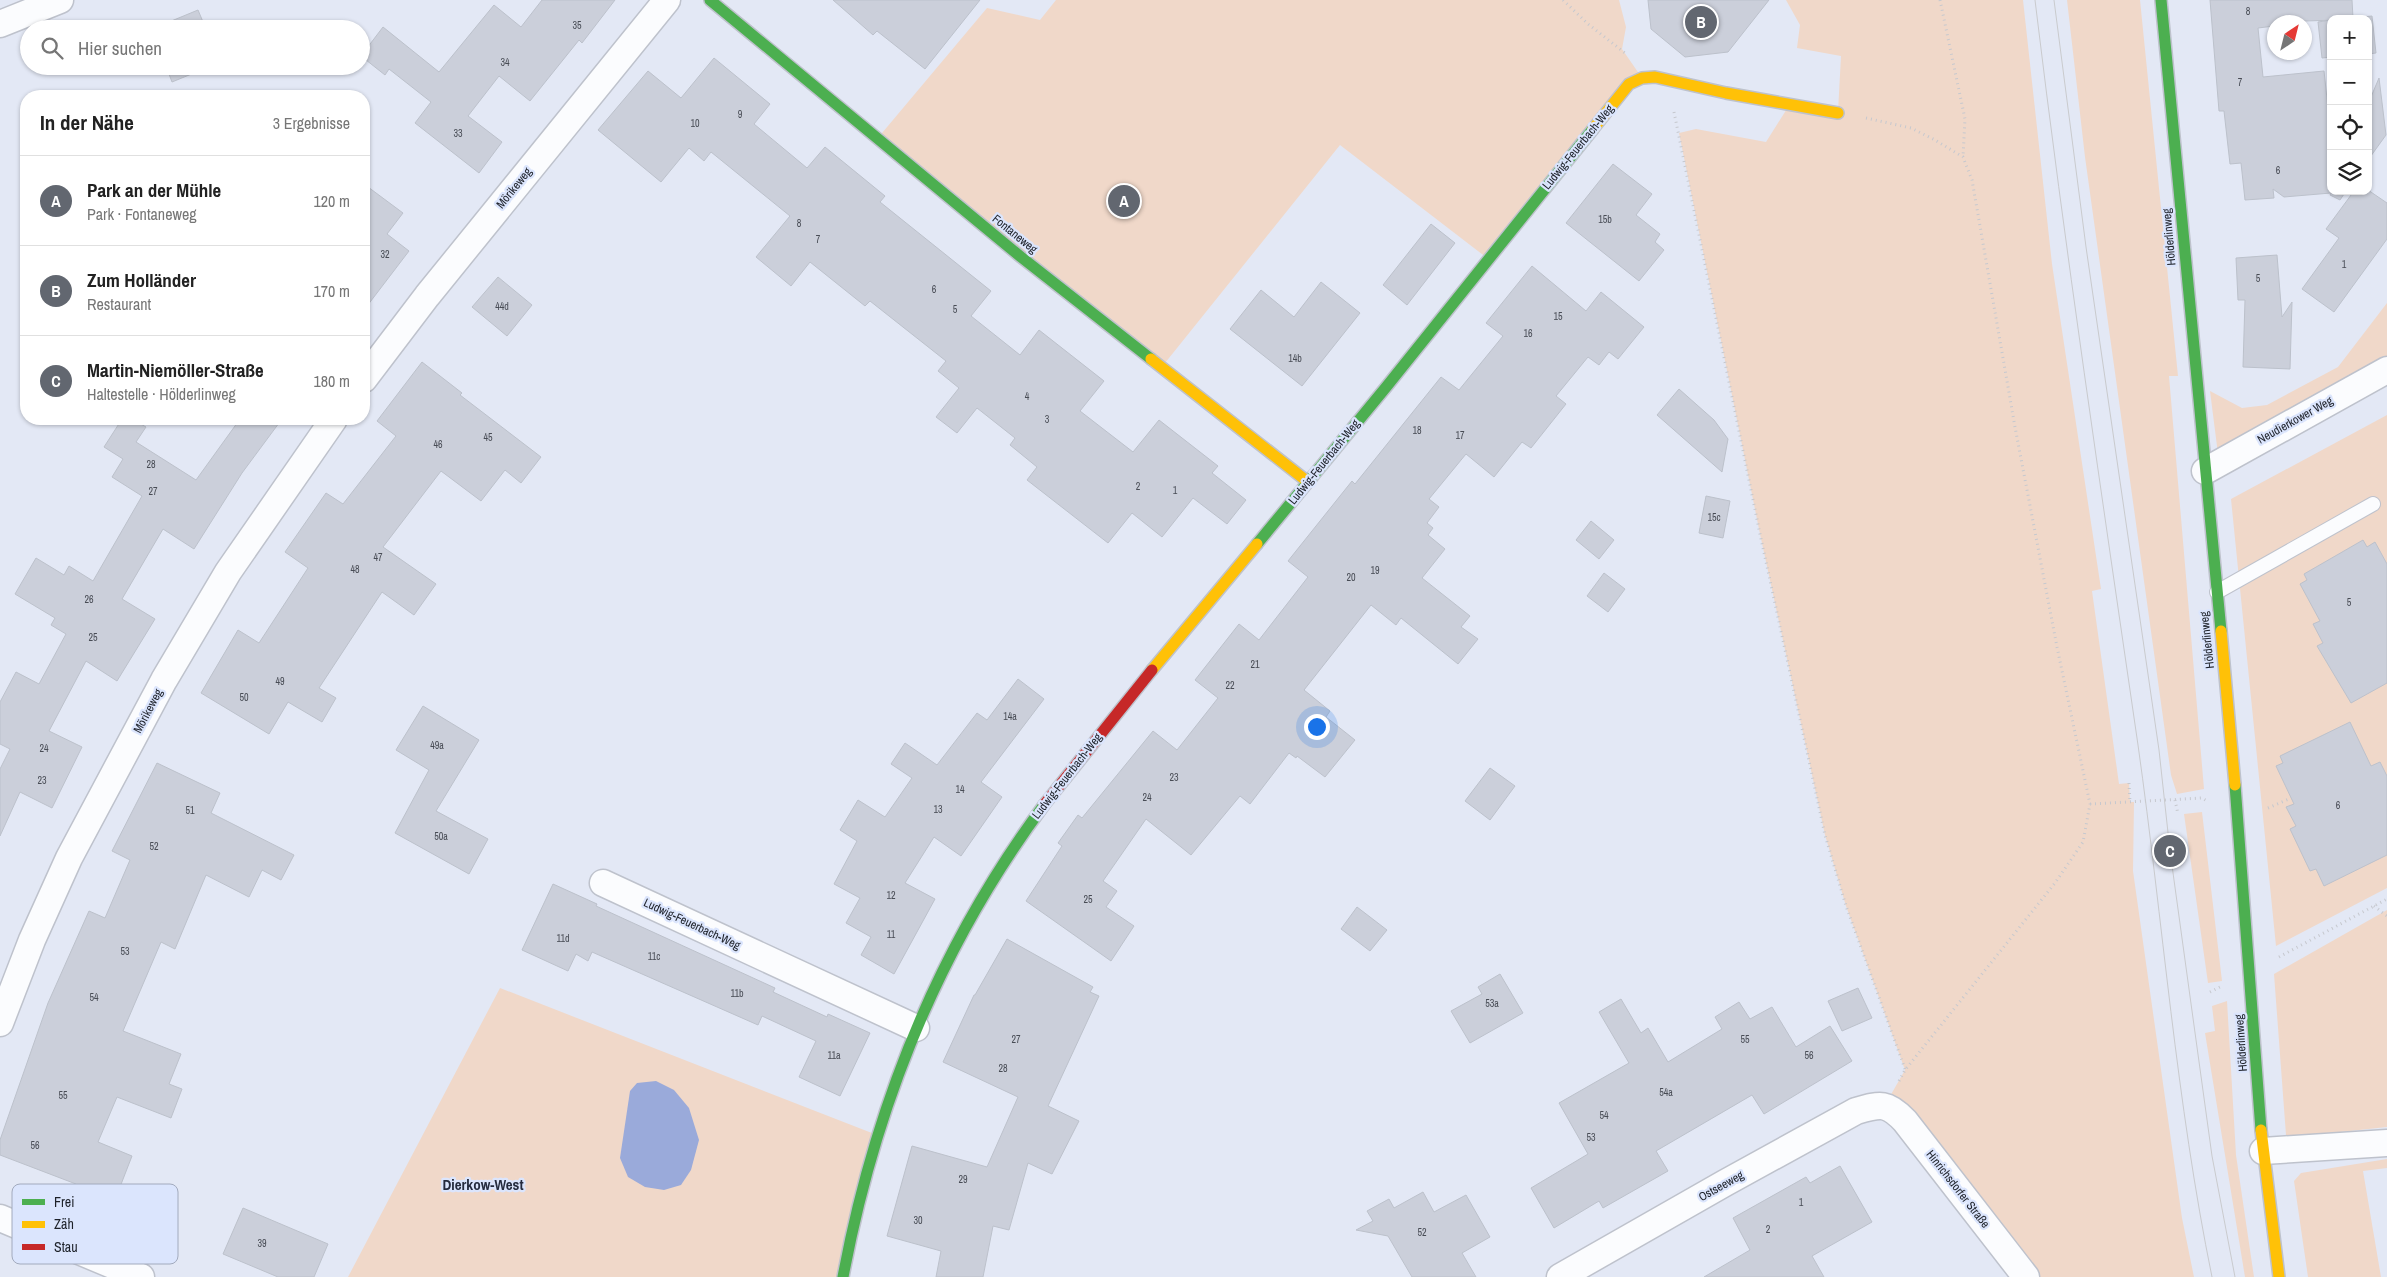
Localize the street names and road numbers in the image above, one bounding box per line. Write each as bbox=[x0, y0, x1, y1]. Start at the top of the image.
street label: Ludwig-Feuerbach-Weg bbox=[1539, 101, 1618, 193]
street label: Mörikeweg bbox=[493, 164, 536, 212]
street label: Hölderlinweg bbox=[2158, 207, 2179, 266]
street label: Fontaneweg bbox=[989, 211, 1041, 257]
street label: Neudierkower Weg bbox=[2254, 392, 2336, 447]
street label: Ludwig-Feuerbach-Weg bbox=[1285, 416, 1364, 508]
street label: Hölderlinweg bbox=[2196, 610, 2218, 669]
street label: Mörikeweg bbox=[130, 686, 167, 736]
street label: Ludwig-Feuerbach-Weg bbox=[1028, 729, 1106, 822]
street label: Ludwig-Feuerbach-Weg bbox=[641, 895, 743, 954]
street label: Hölderlinweg bbox=[2231, 1013, 2251, 1072]
street label: Hinrichsdorfer Straße bbox=[1923, 1147, 1993, 1231]
street label: Ostseeweg bbox=[1696, 1167, 1747, 1205]

